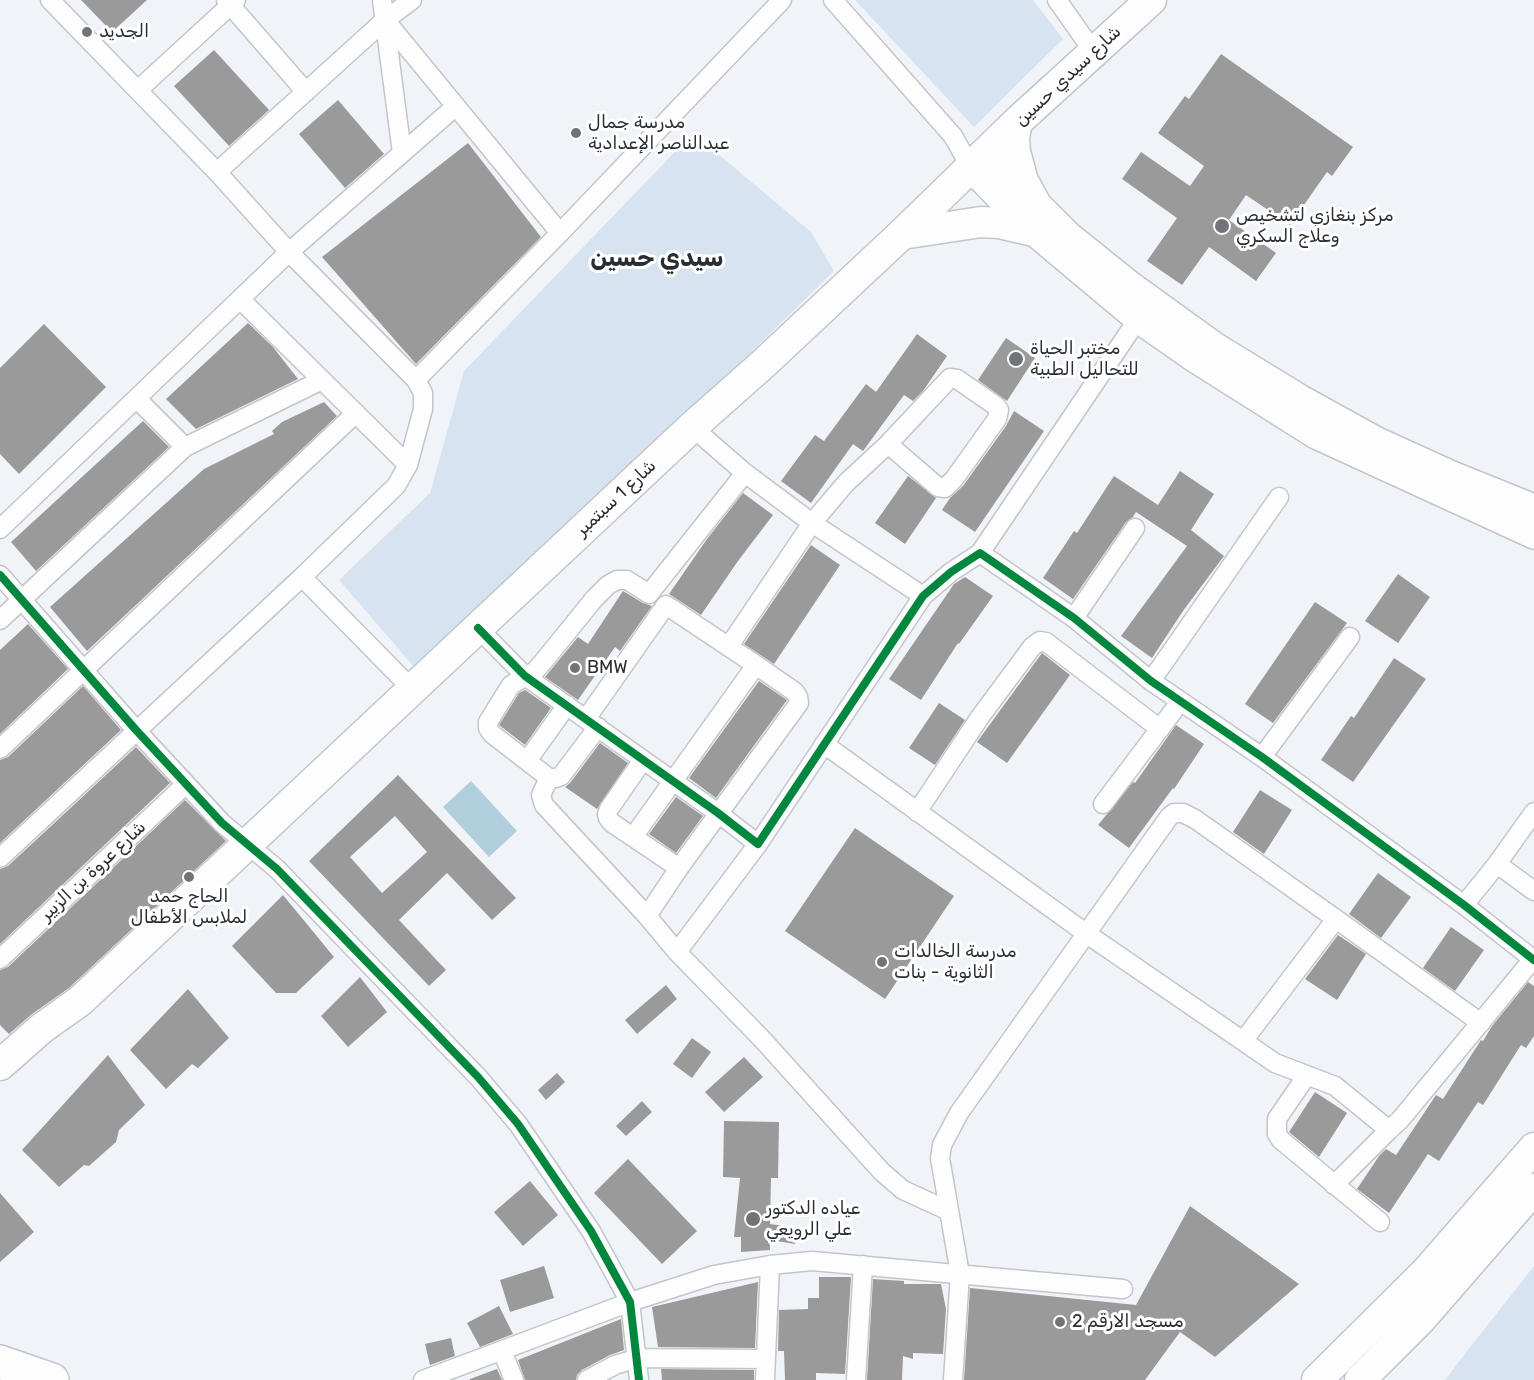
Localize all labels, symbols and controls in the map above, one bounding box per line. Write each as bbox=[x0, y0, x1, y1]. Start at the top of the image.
place label: الجديد bbox=[99, 21, 149, 43]
street label: شارع سيدي حسين bbox=[1010, 21, 1126, 131]
marker: الجديد bbox=[80, 25, 94, 39]
place label: مدرسة جمال عبدالناصر الإعدادية bbox=[588, 112, 729, 154]
marker: مدرسة جمال عبدالناصر الإعدادية bbox=[569, 126, 583, 140]
place label: مركز بنغازي لتشخيص وعلاج السكري bbox=[1236, 205, 1393, 248]
marker: مركز بنغازي لتشخيص وعلاج السكري bbox=[1213, 217, 1231, 235]
district label: سيدي حسين bbox=[590, 245, 724, 273]
place label: مختبر الحياة للتحاليل الطبية bbox=[1030, 338, 1139, 380]
marker: مختبر الحياة للتحاليل الطبية bbox=[1007, 350, 1025, 368]
street label: شارع 1 سبتمبر bbox=[571, 455, 661, 541]
place label: BMW bbox=[587, 657, 628, 679]
marker: BMW bbox=[568, 661, 582, 675]
street label: شارع عروة بن الزبير bbox=[36, 816, 150, 926]
marker: الحاج حمد لملابس الأطفال bbox=[182, 870, 196, 884]
place label: الحاج حمد لملابس الأطفال bbox=[131, 886, 247, 928]
place label: مدرسة الخالدات الثانوية - بنات bbox=[894, 941, 1016, 984]
marker: مدرسة الخالدات الثانوية - بنات bbox=[875, 955, 889, 969]
place label: عياده الدكتور علي الرويعي bbox=[766, 1198, 860, 1240]
marker: عياده الدكتور علي الرويعي bbox=[744, 1210, 762, 1228]
place label: مسجد الارقم 2 bbox=[1072, 1311, 1184, 1333]
marker: مسجد الارقم 2 bbox=[1053, 1315, 1067, 1329]

